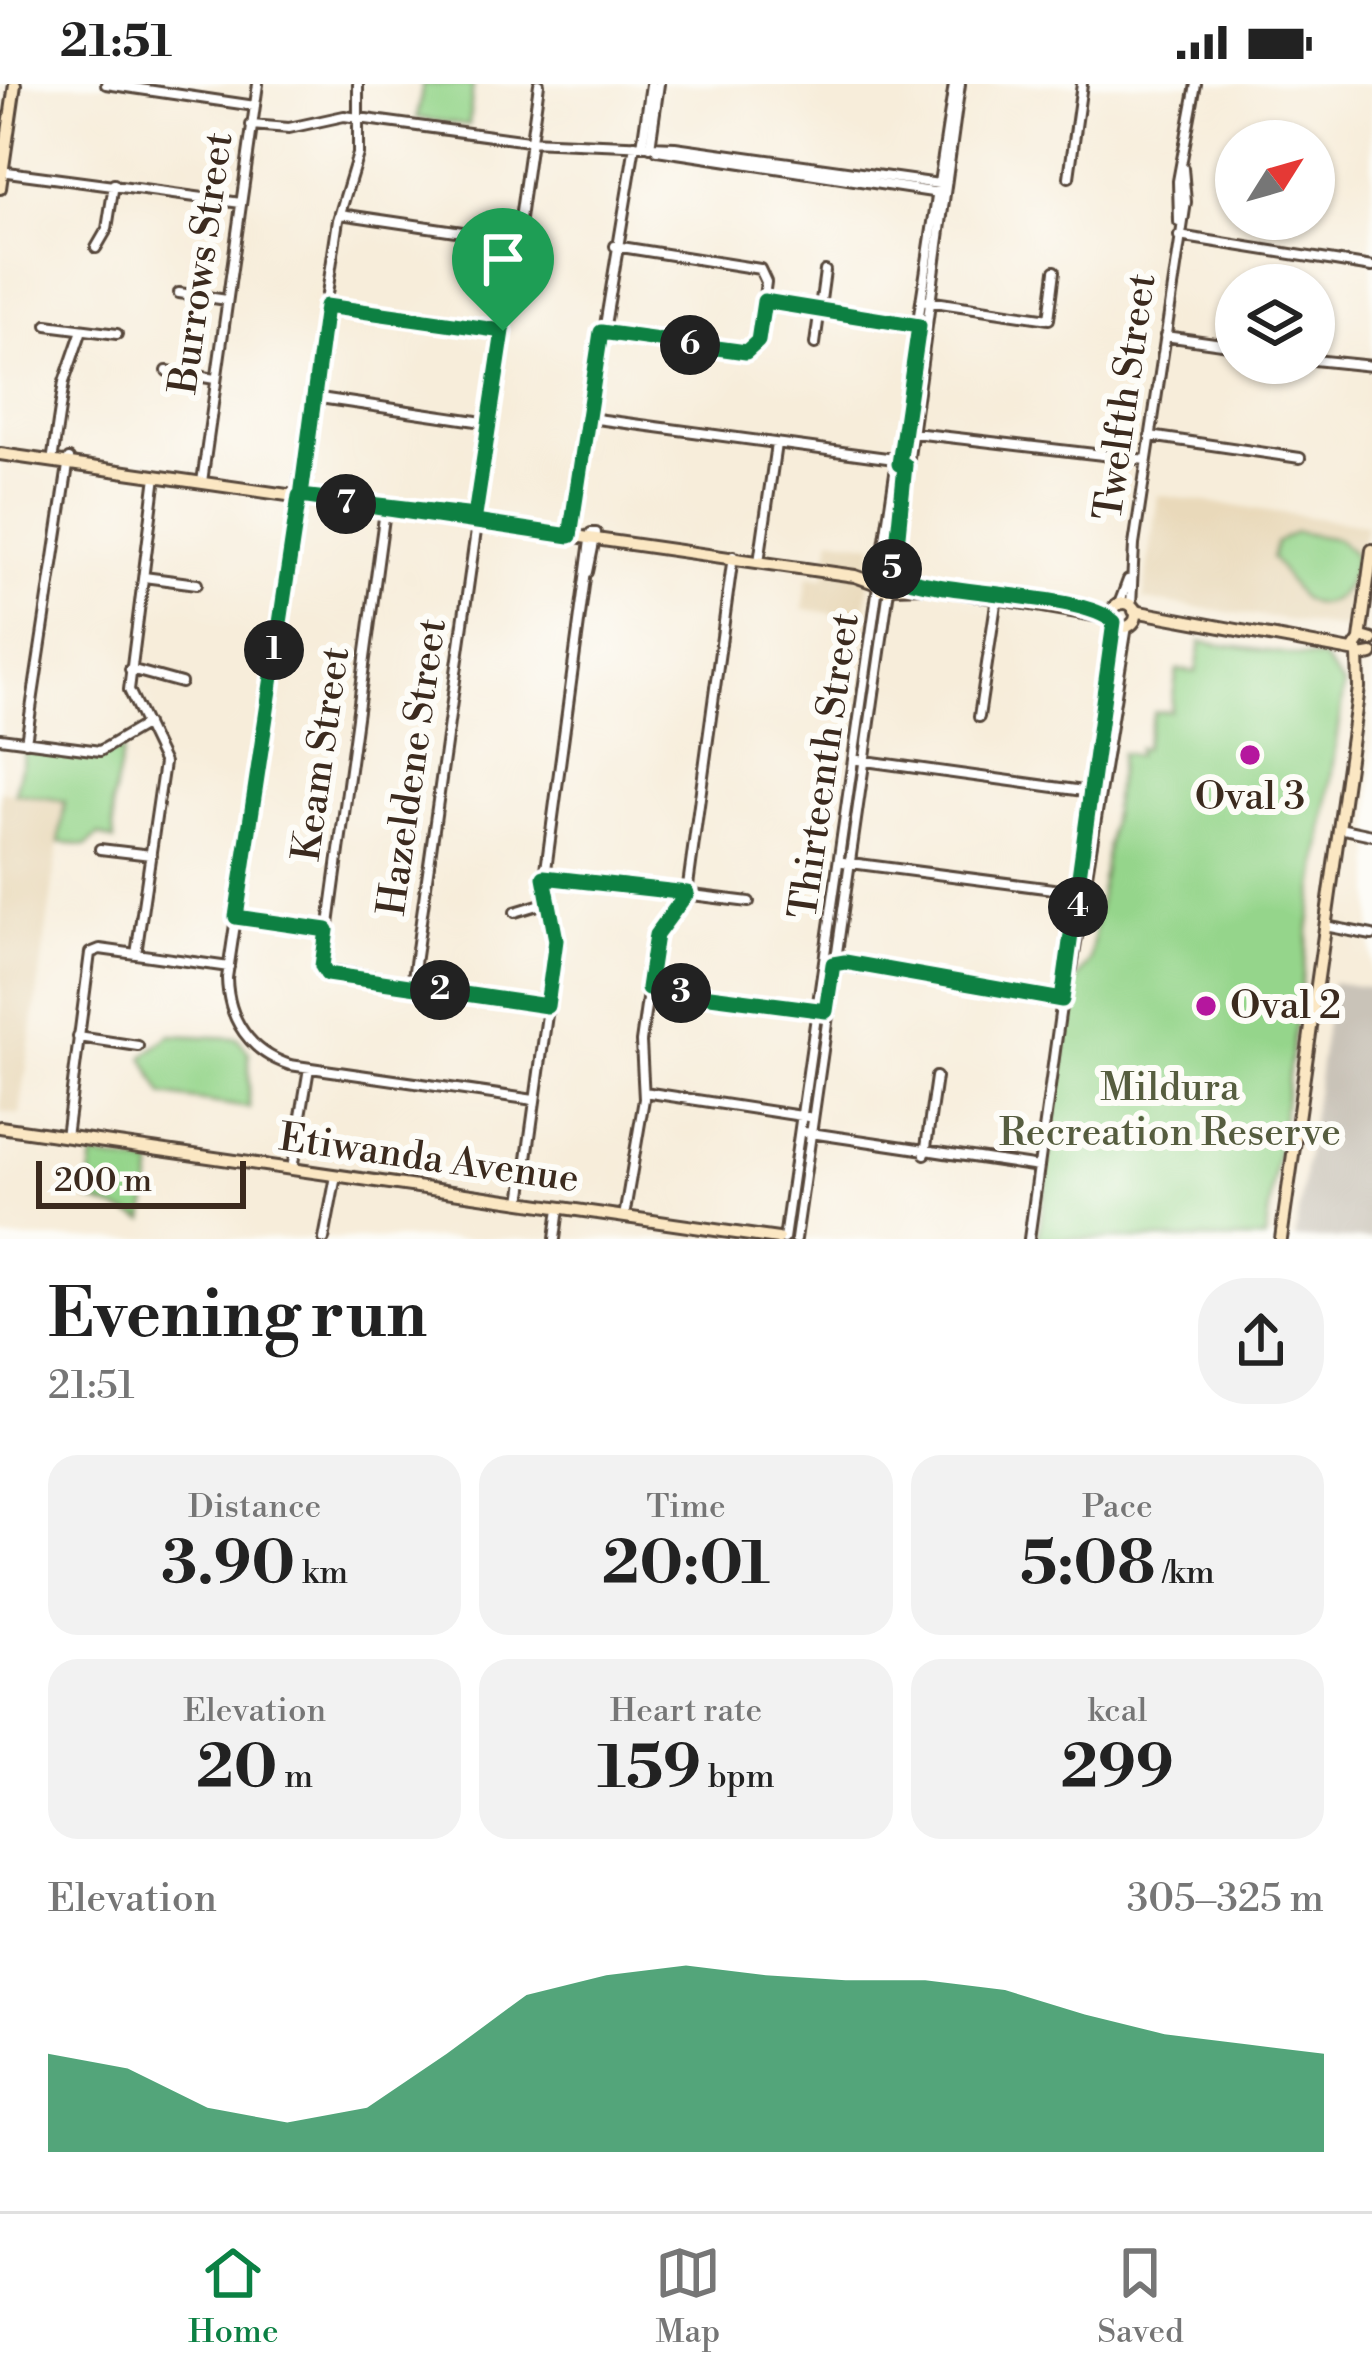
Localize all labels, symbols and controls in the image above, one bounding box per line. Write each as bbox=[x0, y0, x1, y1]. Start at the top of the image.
text: 21:51 bbox=[60, 14, 172, 71]
north arrow bbox=[1215, 120, 1335, 240]
map controls bbox=[1215, 120, 1335, 384]
street label: Burrows Street bbox=[159, 129, 245, 398]
pin bbox=[452, 208, 554, 331]
icon: arrive bbox=[470, 226, 536, 292]
button: layers bbox=[1215, 264, 1335, 384]
street label: Twelfth Street bbox=[1084, 270, 1168, 524]
pin: 6 bbox=[660, 315, 720, 375]
text: 6 bbox=[680, 324, 700, 365]
pin: 7 bbox=[316, 474, 376, 534]
text: 7 bbox=[336, 483, 356, 524]
pin: 5 bbox=[862, 539, 922, 599]
text: 5 bbox=[882, 548, 902, 589]
street label: Thirteenth Street bbox=[779, 610, 871, 922]
street label: Hazeldene Street bbox=[368, 615, 458, 919]
pin: 1 bbox=[244, 620, 304, 680]
text: 1 bbox=[266, 629, 282, 670]
street label: Keam Street bbox=[283, 644, 361, 864]
marker: Oval 3 bbox=[1237, 742, 1263, 768]
place label: Oval 3 bbox=[1195, 773, 1305, 822]
pin: 4 bbox=[1048, 877, 1108, 937]
text: 4 bbox=[1067, 886, 1089, 927]
pin: 2 bbox=[410, 960, 470, 1020]
pin: 3 bbox=[651, 963, 711, 1023]
text: 2 bbox=[430, 969, 450, 1010]
text: 3 bbox=[671, 972, 691, 1013]
place label: Oval 2 bbox=[1230, 982, 1341, 1031]
marker: Oval 2 bbox=[1193, 993, 1219, 1019]
park label: Mildura Recreation Reserve bbox=[999, 1064, 1341, 1158]
street label: Etiwanda Avenue bbox=[276, 1114, 582, 1204]
scale bar bbox=[36, 1155, 246, 1208]
text: 200 m bbox=[54, 1161, 152, 1202]
text: Evening run bbox=[48, 1275, 427, 1358]
button: share bbox=[1198, 1278, 1324, 1404]
text: 21:51 bbox=[48, 1362, 135, 1411]
text: Distance bbox=[188, 1487, 321, 1528]
text: Time bbox=[646, 1487, 726, 1528]
text: Pace bbox=[1082, 1487, 1153, 1528]
text: 3.90 bbox=[161, 1528, 295, 1603]
text: 20:01 bbox=[602, 1528, 770, 1603]
text: 5:08 bbox=[1020, 1528, 1155, 1603]
text: km bbox=[295, 1553, 348, 1594]
text: /km bbox=[1155, 1553, 1215, 1594]
text: Elevation bbox=[183, 1691, 326, 1732]
text: Heart rate bbox=[610, 1691, 762, 1732]
text: kcal bbox=[1087, 1691, 1147, 1732]
text: 20 bbox=[196, 1732, 277, 1807]
text: 159 bbox=[597, 1732, 701, 1807]
text: 299 bbox=[1061, 1732, 1174, 1807]
text: m bbox=[277, 1757, 313, 1798]
text: bpm bbox=[701, 1757, 775, 1798]
text: Elevation bbox=[48, 1875, 217, 1924]
text: 305–325 m bbox=[1127, 1875, 1324, 1924]
tab: Home bbox=[188, 2240, 279, 2353]
tab: Map bbox=[655, 2240, 721, 2353]
tab: Saved bbox=[1097, 2240, 1184, 2353]

